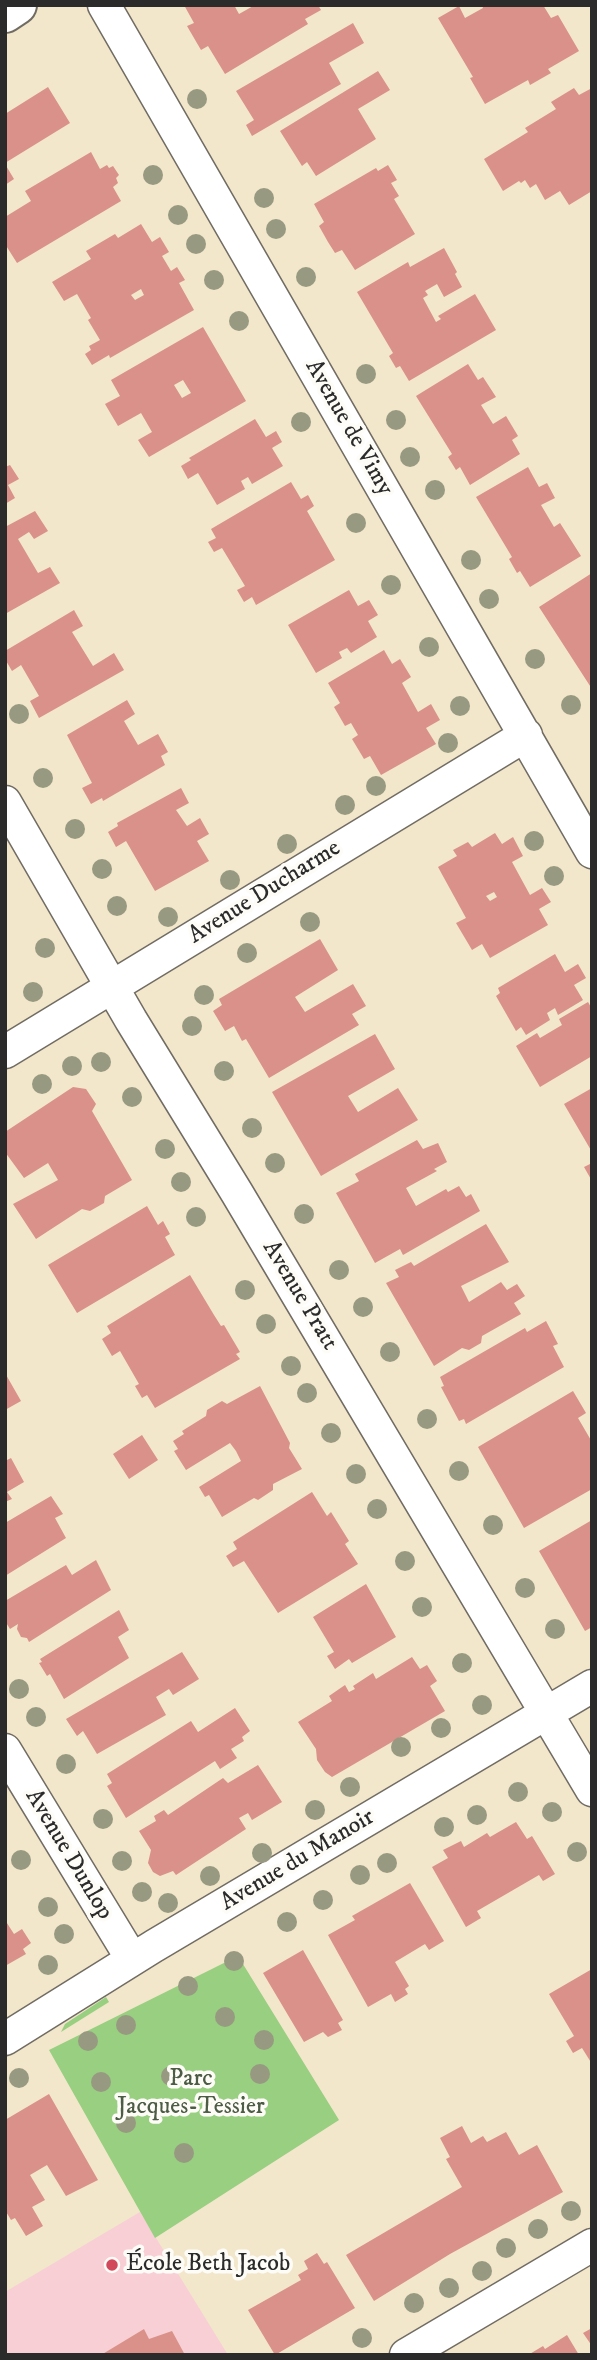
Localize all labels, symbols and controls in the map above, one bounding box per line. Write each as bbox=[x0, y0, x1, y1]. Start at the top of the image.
street label: Avenue de Vimy bbox=[298, 355, 398, 501]
street label: Avenue Ducharme bbox=[184, 835, 346, 951]
street label: Avenue Pratt bbox=[255, 1236, 343, 1356]
street label: Avenue Dunlop bbox=[18, 1784, 118, 1926]
street label: Avenue du Manoir bbox=[216, 1804, 380, 1918]
park label: Parc Jacques-Tessier bbox=[117, 2066, 265, 2122]
place label: École Beth Jacob bbox=[126, 2251, 290, 2279]
marker: École Beth Jacob bbox=[104, 2257, 120, 2273]

